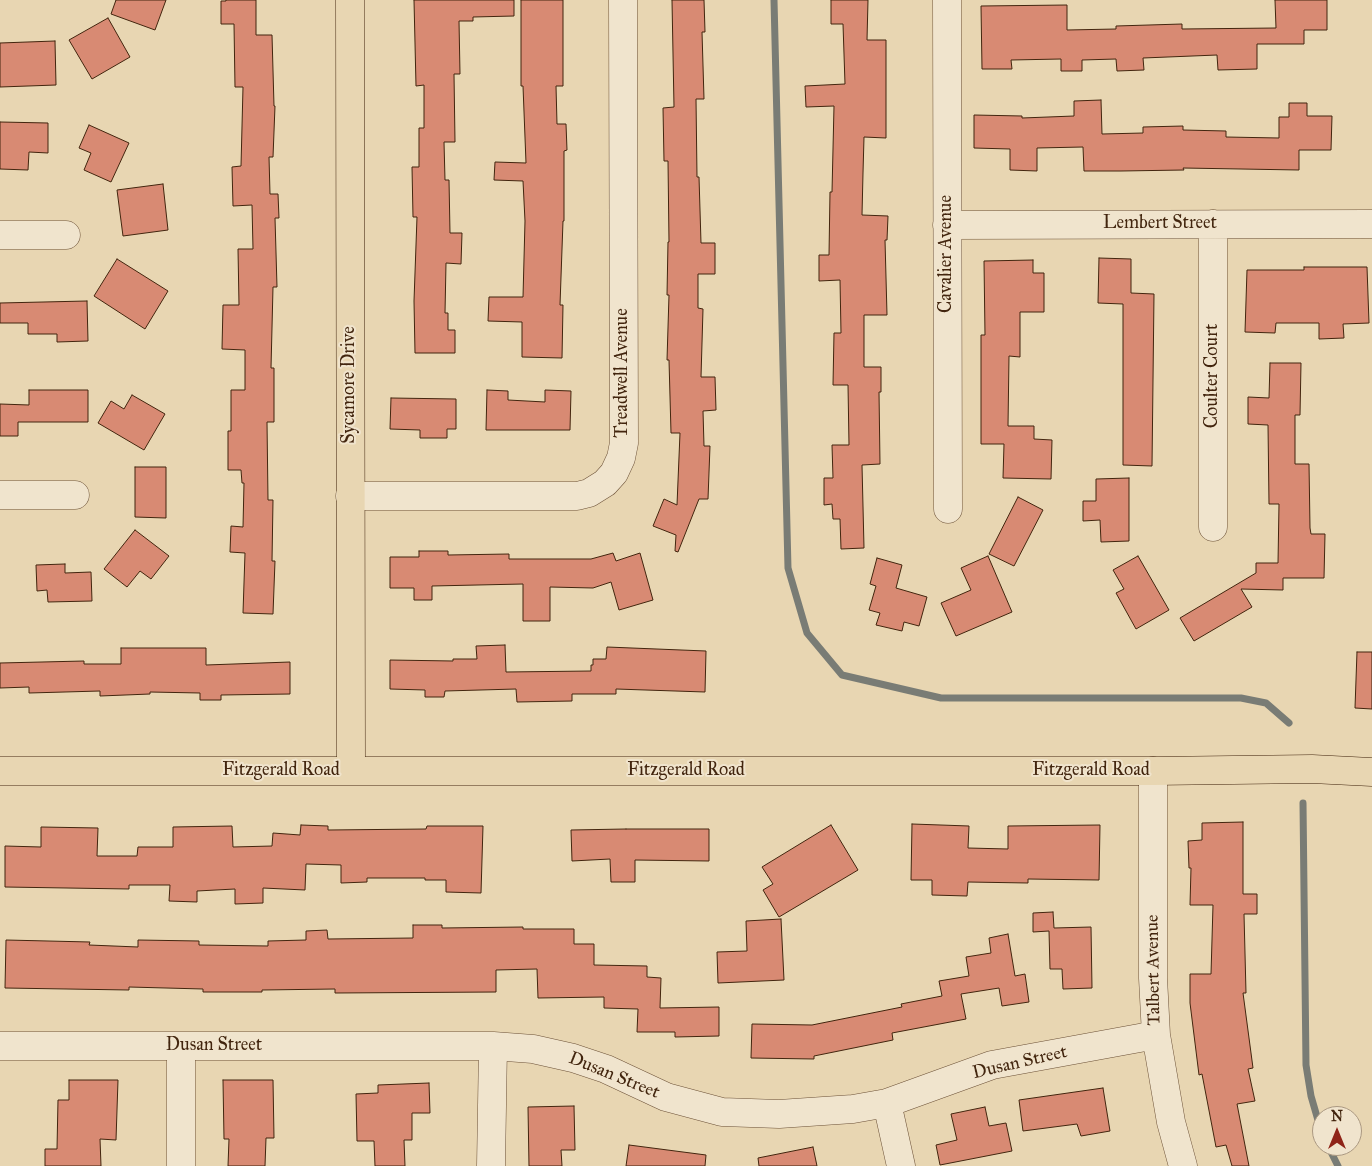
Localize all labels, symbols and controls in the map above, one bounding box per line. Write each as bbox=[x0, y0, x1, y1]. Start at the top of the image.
street label: Cavalier Avenue bbox=[936, 195, 958, 313]
street label: Lembert Street bbox=[1103, 213, 1217, 235]
street label: Treadwell Avenue bbox=[612, 308, 634, 438]
street label: Coulter Court bbox=[1202, 324, 1224, 428]
street label: Sycamore Drive bbox=[339, 326, 361, 444]
street label: Fitzgerald Road bbox=[222, 760, 340, 782]
street label: Fitzgerald Road bbox=[627, 760, 745, 782]
street label: Fitzgerald Road bbox=[1032, 760, 1150, 782]
street label: Talbert Avenue bbox=[1142, 914, 1166, 1026]
street label: Dusan Street bbox=[166, 1035, 262, 1057]
street label: Dusan Street bbox=[971, 1042, 1069, 1084]
street label: Dusan Street bbox=[565, 1048, 663, 1104]
north arrow bbox=[1312, 1106, 1362, 1156]
text: N bbox=[1331, 1108, 1343, 1125]

